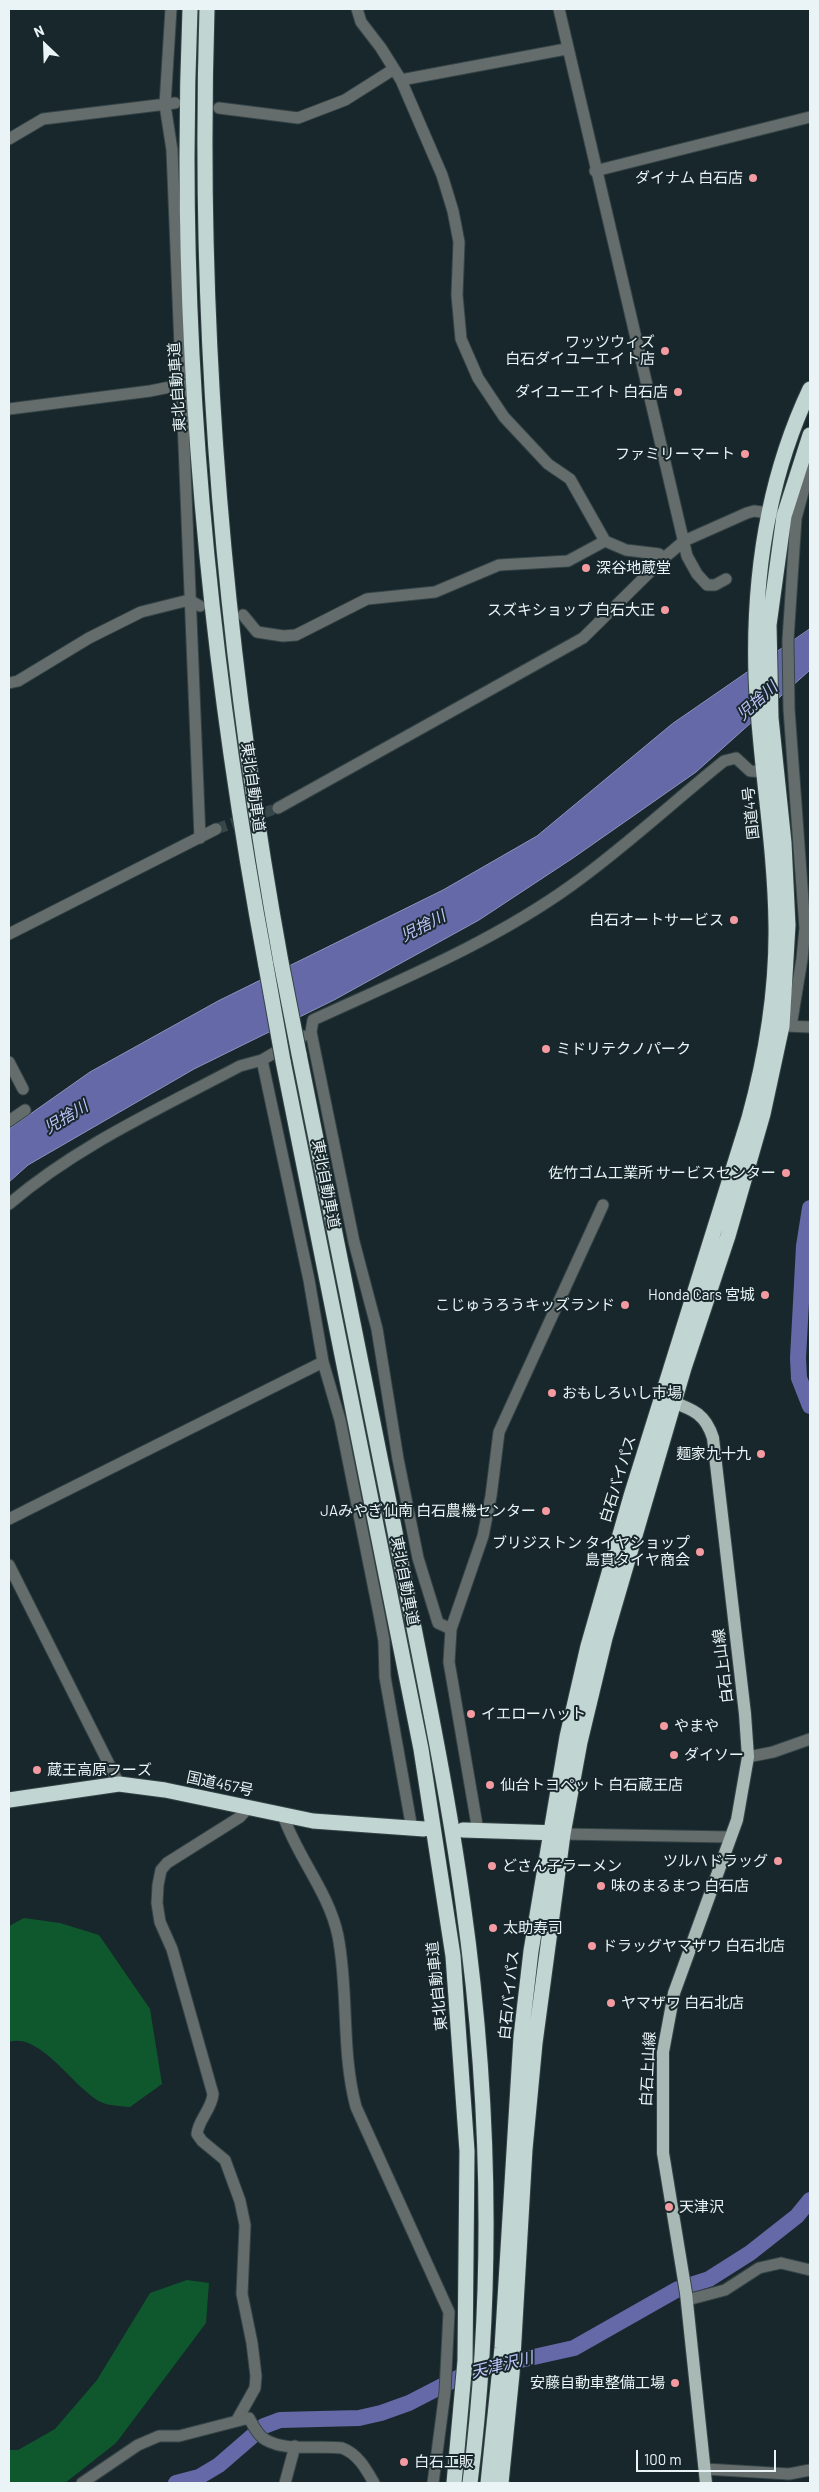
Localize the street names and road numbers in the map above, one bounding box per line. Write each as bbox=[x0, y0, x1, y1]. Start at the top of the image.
street label: 東北自動車道 bbox=[165, 341, 189, 433]
street label: 東北自動車道 bbox=[238, 741, 268, 833]
street label: 国道4号 bbox=[739, 786, 763, 840]
street label: 東北自動車道 bbox=[309, 1138, 343, 1230]
street label: 白石バイパス bbox=[596, 1433, 640, 1525]
street label: 東北自動車道 bbox=[388, 1535, 422, 1627]
street label: 白石上山線 bbox=[709, 1628, 737, 1704]
street label: 国道457号 bbox=[185, 1768, 255, 1800]
street label: 東北自動車道 bbox=[423, 1940, 451, 2032]
street label: 白石バイパス bbox=[495, 1949, 523, 2041]
street label: 白石上山線 bbox=[637, 2031, 659, 2107]

